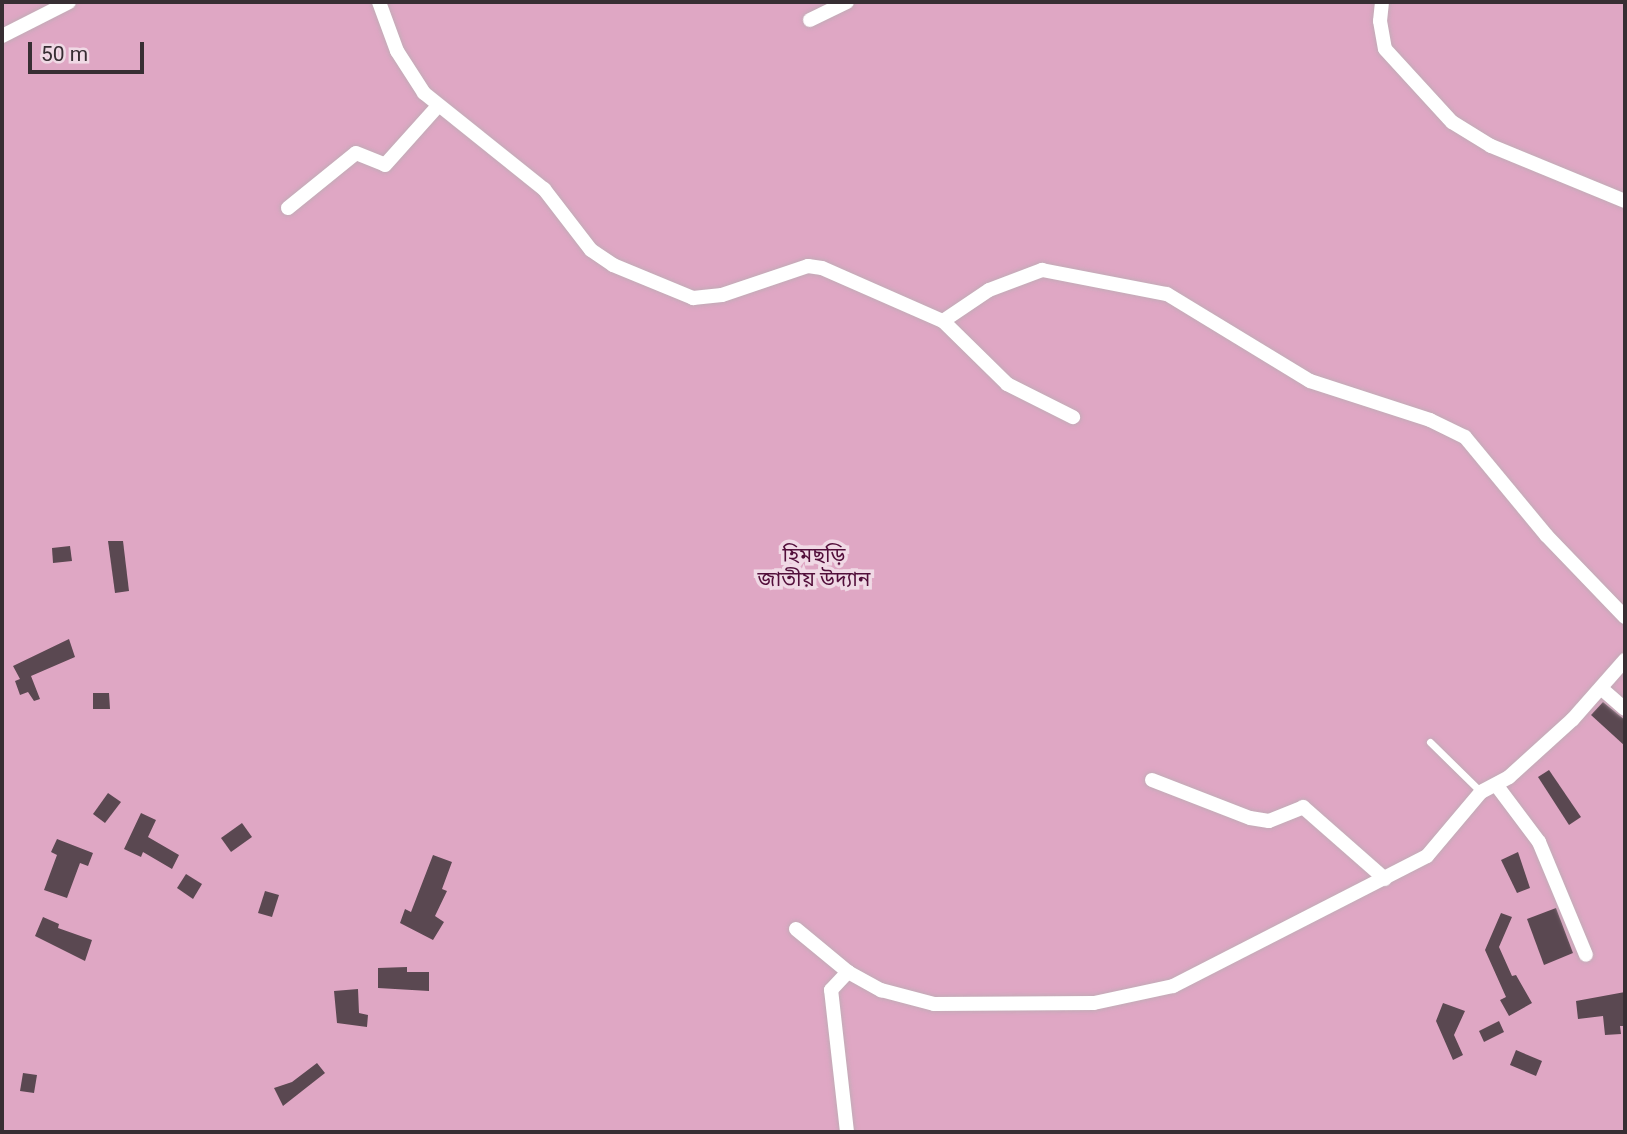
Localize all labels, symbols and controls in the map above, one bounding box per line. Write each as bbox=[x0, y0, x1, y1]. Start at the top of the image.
scale bar bbox=[32, 28, 147, 72]
text: 50 m bbox=[41, 42, 88, 66]
park label: হিমছড়ি জাতীয় উদ্যান bbox=[758, 542, 870, 592]

